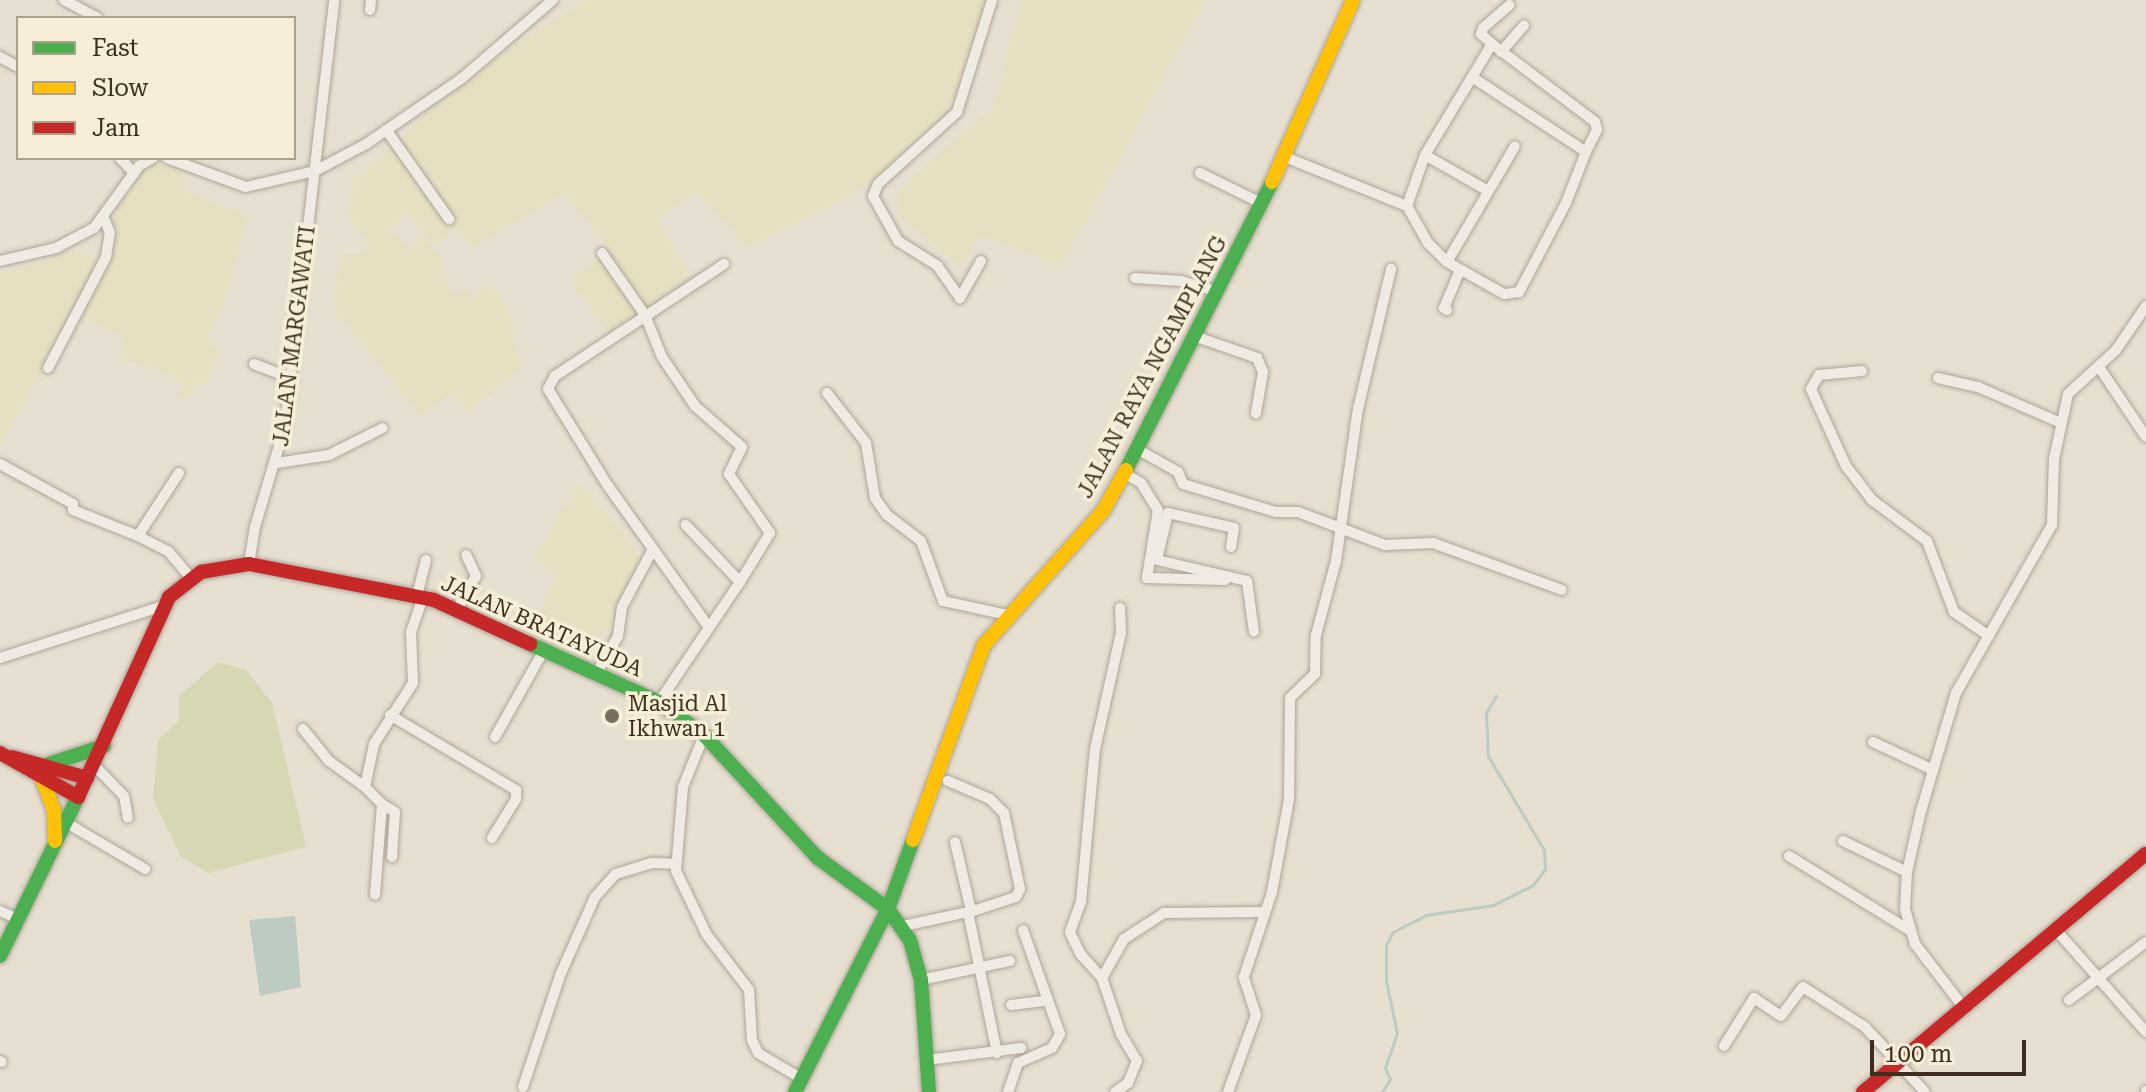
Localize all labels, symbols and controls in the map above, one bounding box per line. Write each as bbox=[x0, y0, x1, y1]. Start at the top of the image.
legend bbox=[16, 16, 296, 160]
text: Fast bbox=[92, 34, 139, 62]
text: Slow bbox=[92, 74, 148, 102]
text: Jam bbox=[92, 114, 140, 142]
street label: JALAN MARGAWATI bbox=[267, 224, 321, 448]
street label: JALAN RAYA NGAMPLANG bbox=[1072, 232, 1232, 502]
street label: JALAN BRATAYUDA bbox=[437, 570, 647, 682]
place label: Masjid Al Ikhwan 1 bbox=[628, 690, 727, 742]
marker: Masjid Al Ikhwan 1 bbox=[603, 707, 621, 725]
scale bar bbox=[1874, 1024, 2030, 1074]
text: 100 m bbox=[1884, 1040, 1952, 1068]

